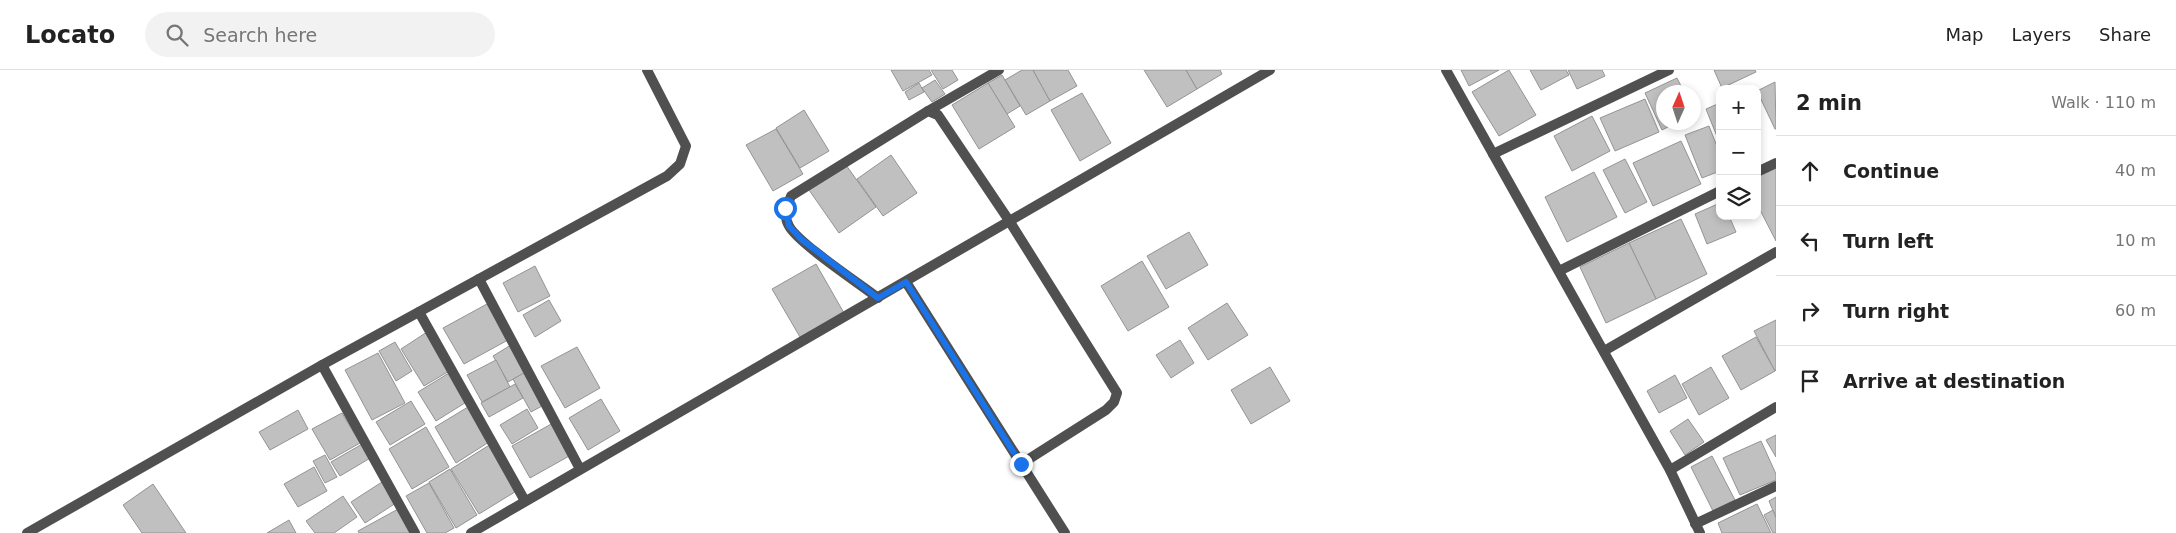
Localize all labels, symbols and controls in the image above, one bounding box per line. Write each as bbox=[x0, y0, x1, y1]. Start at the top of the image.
search box bbox=[145, 12, 495, 57]
text: Locato bbox=[25, 21, 115, 49]
icon: search bbox=[163, 21, 191, 49]
text: Search here bbox=[203, 24, 317, 46]
text: Map bbox=[1945, 24, 1983, 45]
text: Layers bbox=[2011, 24, 2071, 45]
text: Share bbox=[2099, 24, 2151, 45]
north arrow bbox=[1656, 85, 1701, 130]
map controls bbox=[1716, 85, 1761, 220]
button: + bbox=[1716, 85, 1761, 130]
text: 2 min bbox=[1796, 91, 1862, 115]
text: Walk · 110 m bbox=[2051, 93, 2156, 112]
button: − bbox=[1716, 130, 1761, 175]
icon: ahead bbox=[1796, 157, 1824, 185]
text: Continue bbox=[1843, 160, 1939, 182]
text: 40 m bbox=[2115, 161, 2156, 180]
button: layers bbox=[1716, 175, 1761, 220]
route start bbox=[774, 197, 797, 220]
icon: left bbox=[1796, 227, 1824, 255]
text: Turn left bbox=[1843, 230, 1934, 252]
text: 10 m bbox=[2115, 231, 2156, 250]
icon: right bbox=[1796, 297, 1824, 325]
text: Turn right bbox=[1843, 300, 1949, 322]
text: 60 m bbox=[2115, 301, 2156, 320]
icon: arrive bbox=[1796, 367, 1824, 395]
text: Arrive at destination bbox=[1843, 370, 2065, 392]
route end bbox=[1010, 453, 1033, 476]

